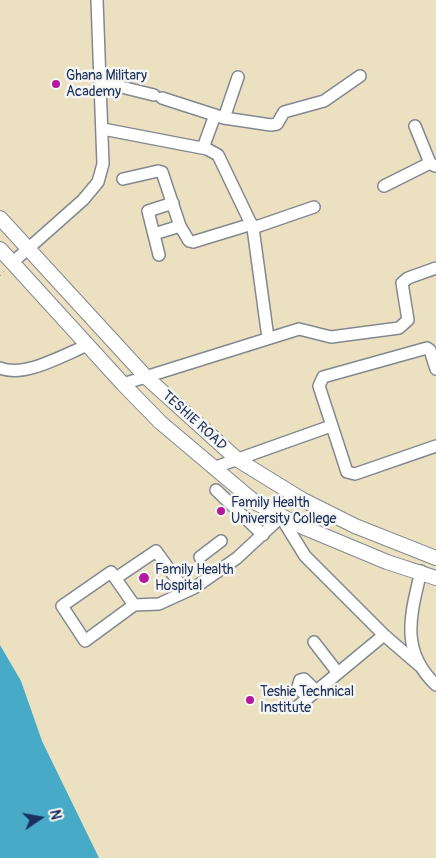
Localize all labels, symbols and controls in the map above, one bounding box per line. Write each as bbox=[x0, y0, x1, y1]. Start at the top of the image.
place label: Ghana Military Academy bbox=[66, 68, 147, 100]
marker: Ghana Military Academy bbox=[50, 78, 62, 90]
street label: TESHIE ROAD bbox=[158, 388, 230, 454]
place label: Family Health University College bbox=[231, 495, 336, 528]
marker: Family Health University College bbox=[215, 505, 227, 517]
place label: Family Health Hospital bbox=[155, 562, 234, 594]
marker: Family Health Hospital bbox=[137, 571, 151, 585]
place label: Teshie Technical Institute bbox=[260, 684, 354, 716]
marker: Teshie Technical Institute bbox=[244, 694, 256, 706]
north arrow bbox=[15, 793, 65, 843]
text: N bbox=[46, 808, 64, 821]

